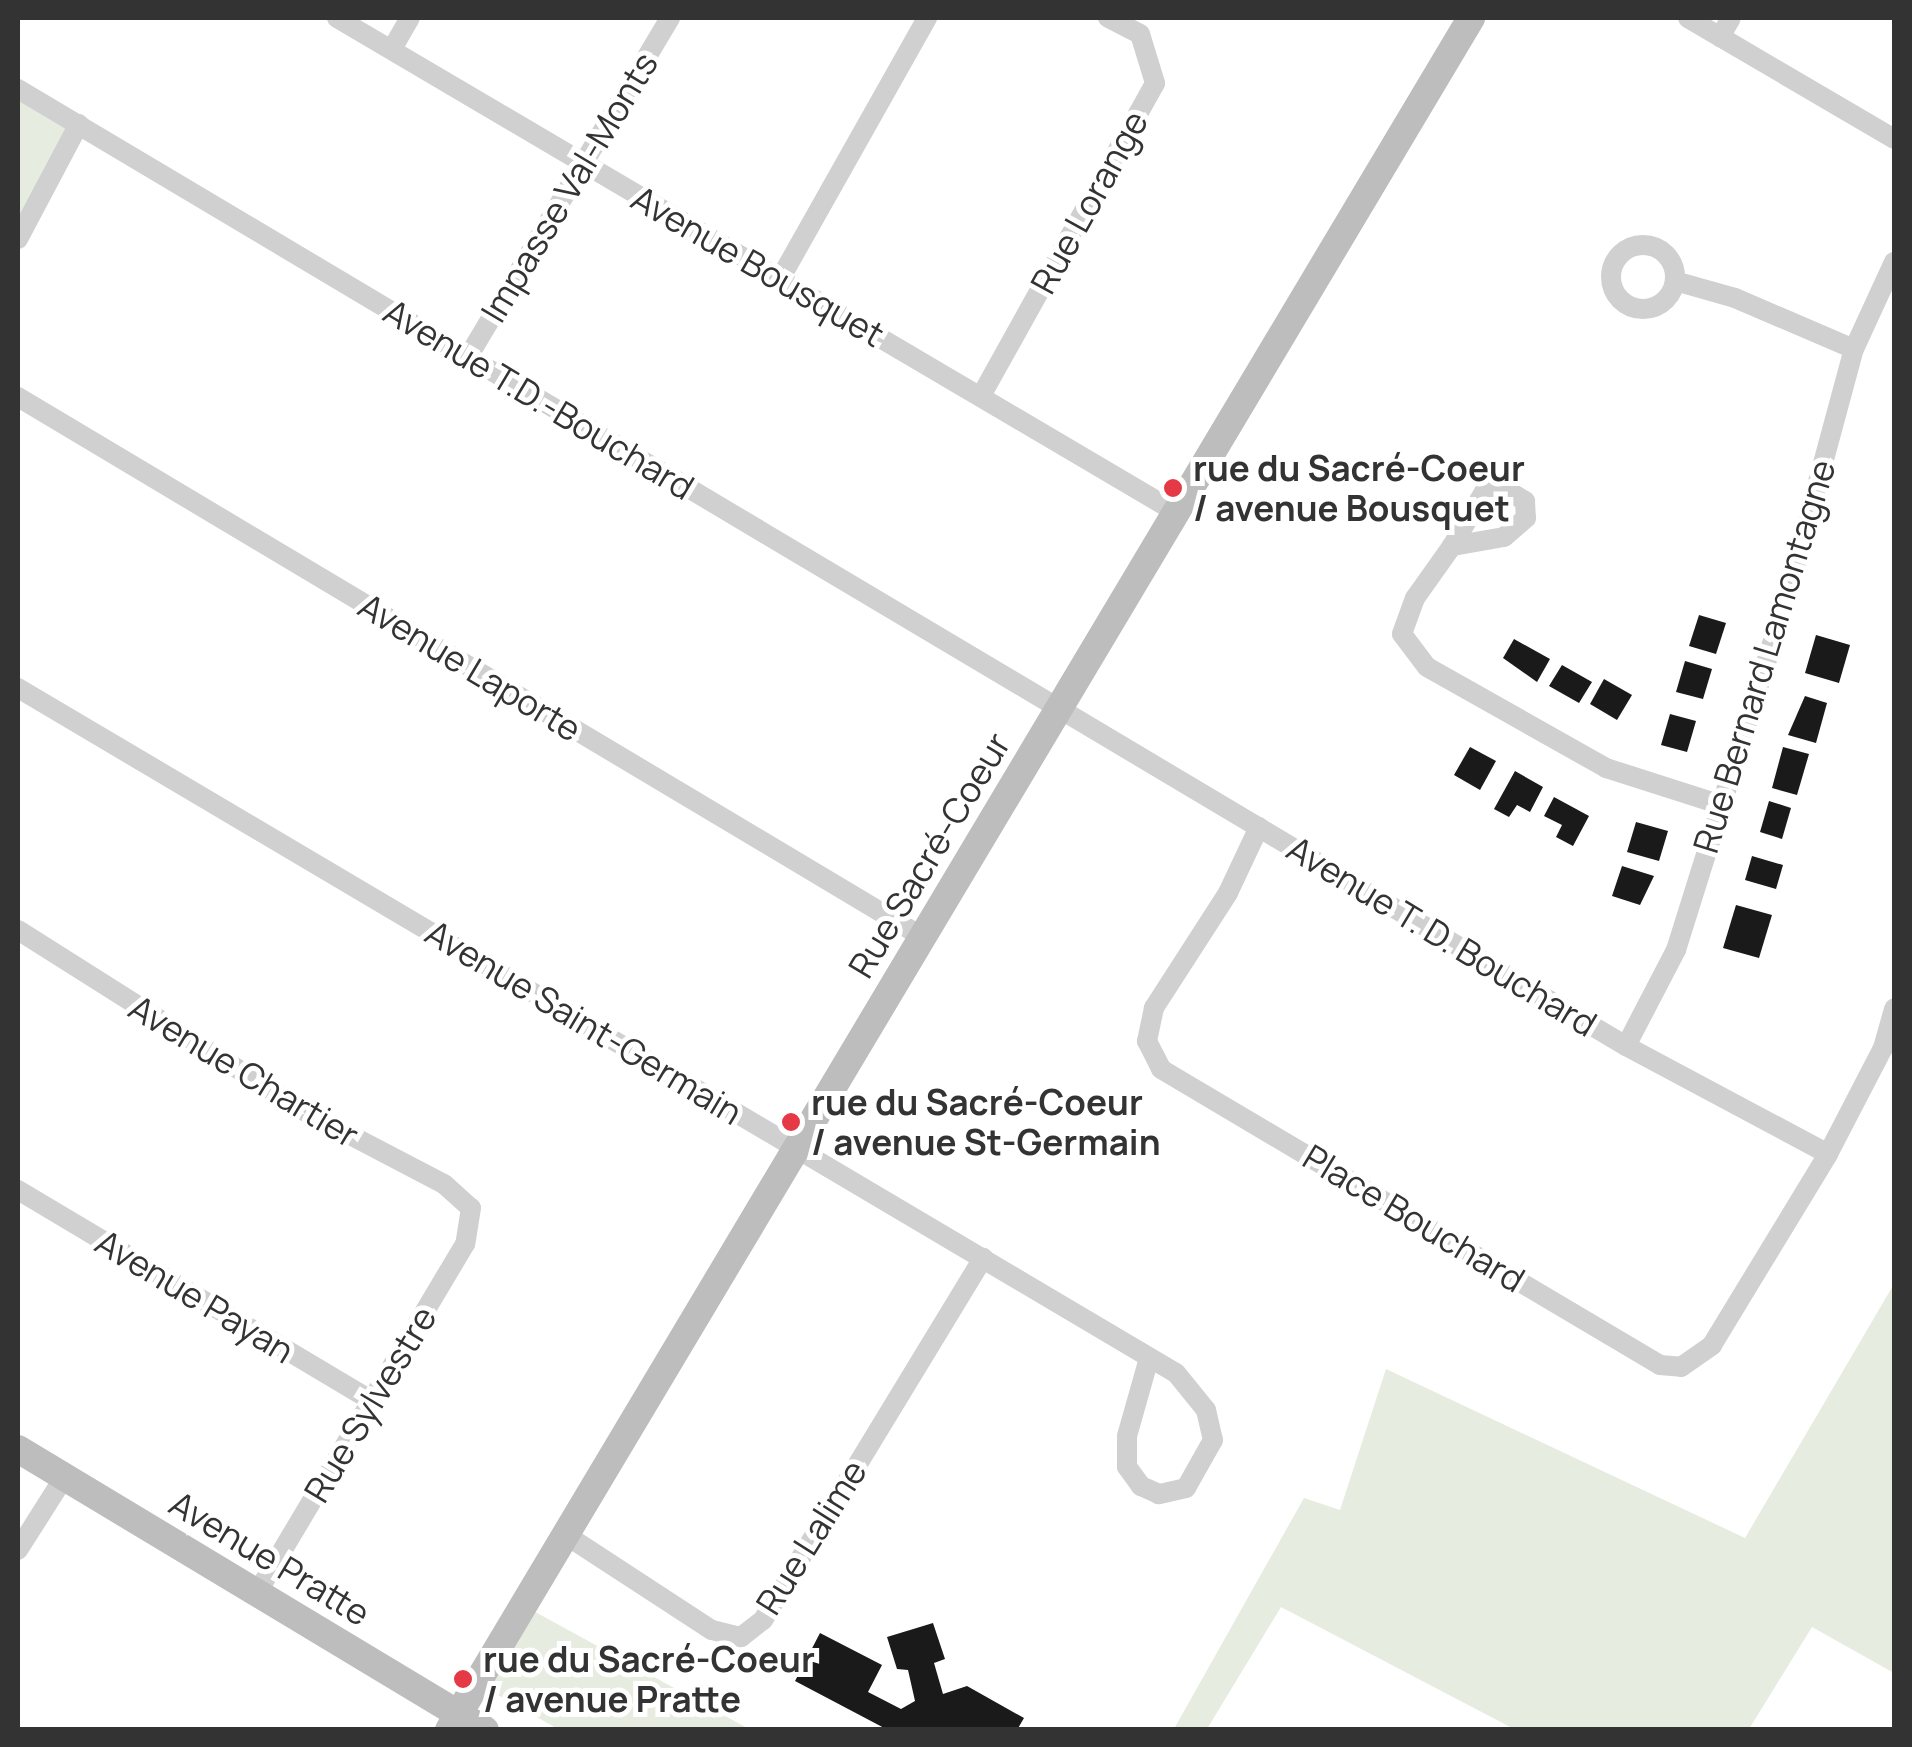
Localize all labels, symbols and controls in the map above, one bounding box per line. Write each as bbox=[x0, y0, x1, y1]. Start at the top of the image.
street label: Impasse Val-Monts bbox=[472, 44, 666, 330]
street label: Rue Lorange bbox=[1022, 103, 1156, 301]
street label: Avenue Bousquet bbox=[624, 177, 892, 355]
street label: Avenue T.D.-Bouchard bbox=[376, 290, 702, 508]
place label: rue du Sacré-Coeur / avenue Bousquet bbox=[1193, 447, 1525, 529]
street label: Rue Bernard Lamontagne bbox=[1684, 454, 1844, 858]
marker: rue du Sacré-Coeur / avenue Bousquet bbox=[1162, 477, 1184, 499]
street label: Avenue Laporte bbox=[351, 584, 589, 750]
street label: Rue Sacré-Coeur bbox=[839, 725, 1019, 985]
street label: Avenue T. D. Bouchard bbox=[1280, 827, 1604, 1045]
street label: Avenue Saint-Germain bbox=[418, 911, 750, 1133]
street label: Avenue Chartier bbox=[122, 986, 366, 1156]
place label: rue du Sacré-Coeur / avenue St-Germain bbox=[811, 1081, 1161, 1163]
marker: rue du Sacré-Coeur / avenue St-Germain bbox=[780, 1111, 802, 1133]
street label: Place Bouchard bbox=[1296, 1135, 1532, 1301]
street label: Avenue Payan bbox=[88, 1220, 302, 1372]
street label: Rue Sylvestre bbox=[295, 1299, 445, 1509]
street label: Rue Lalime bbox=[747, 1452, 875, 1622]
street label: Avenue Pratte bbox=[162, 1482, 378, 1634]
place label: rue du Sacré-Coeur / avenue Pratte bbox=[483, 1638, 815, 1720]
marker: rue du Sacré-Coeur / avenue Pratte bbox=[452, 1668, 474, 1690]

